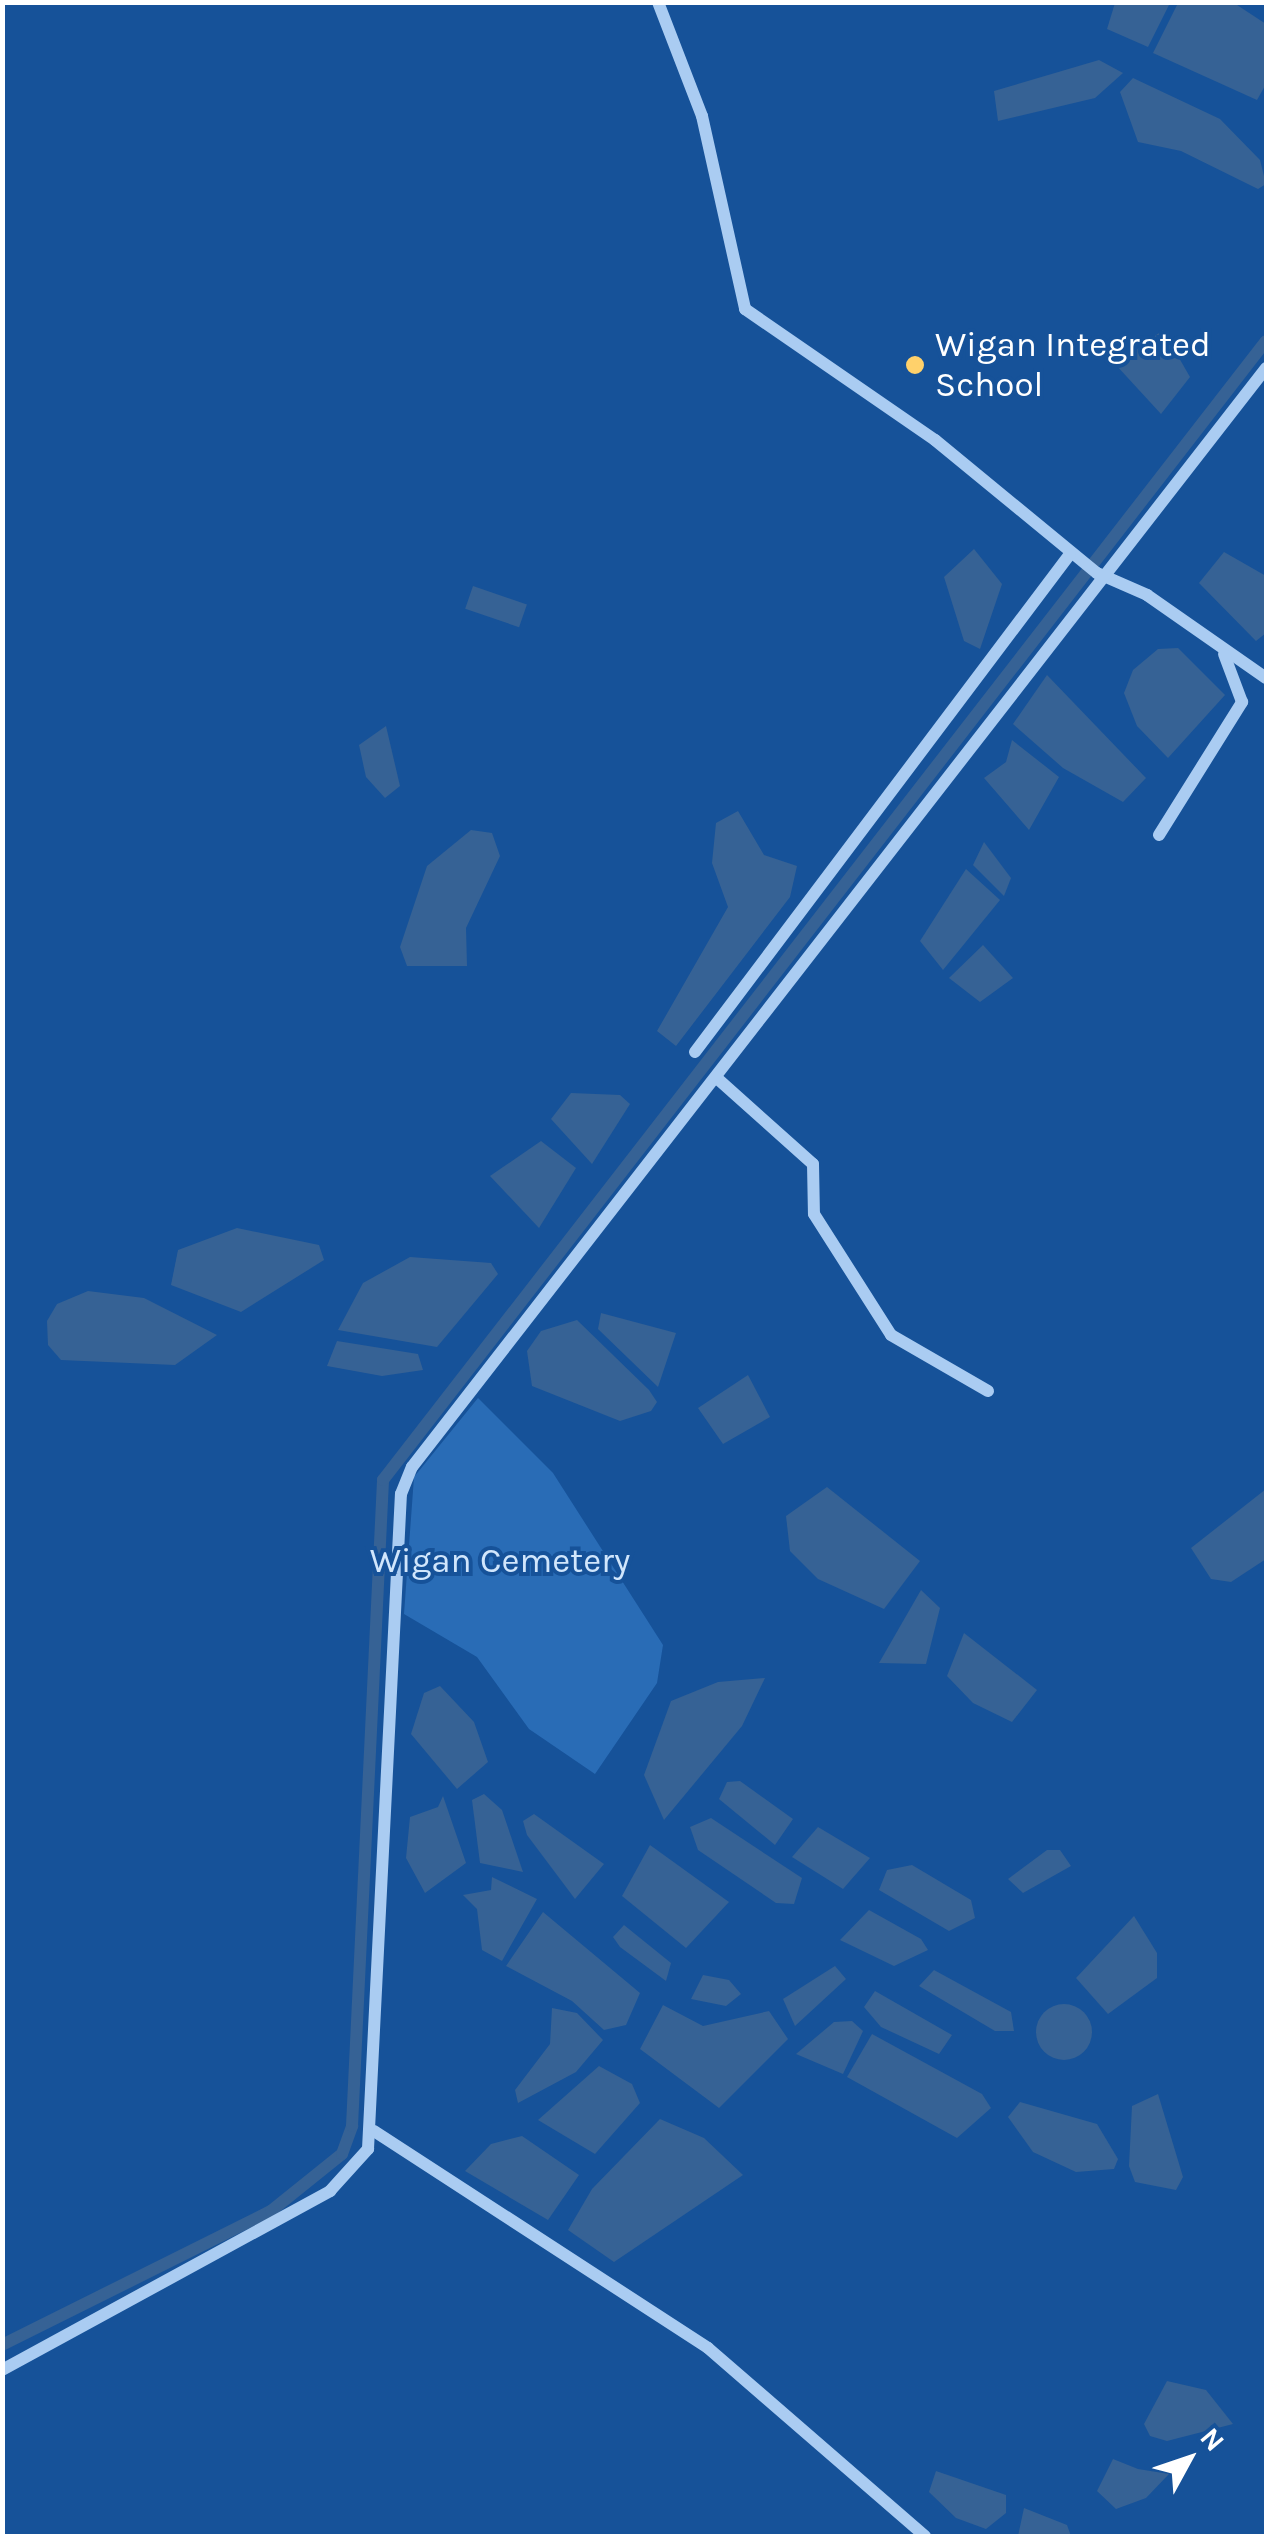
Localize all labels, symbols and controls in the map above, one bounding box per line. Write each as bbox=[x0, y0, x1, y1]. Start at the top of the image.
place label: Wigan Integrated School bbox=[935, 324, 1211, 406]
marker: Wigan Integrated School bbox=[904, 354, 926, 376]
park label: Wigan Cemetery bbox=[370, 1540, 630, 1582]
north arrow bbox=[1139, 2409, 1239, 2509]
text: N bbox=[1193, 2421, 1231, 2458]

